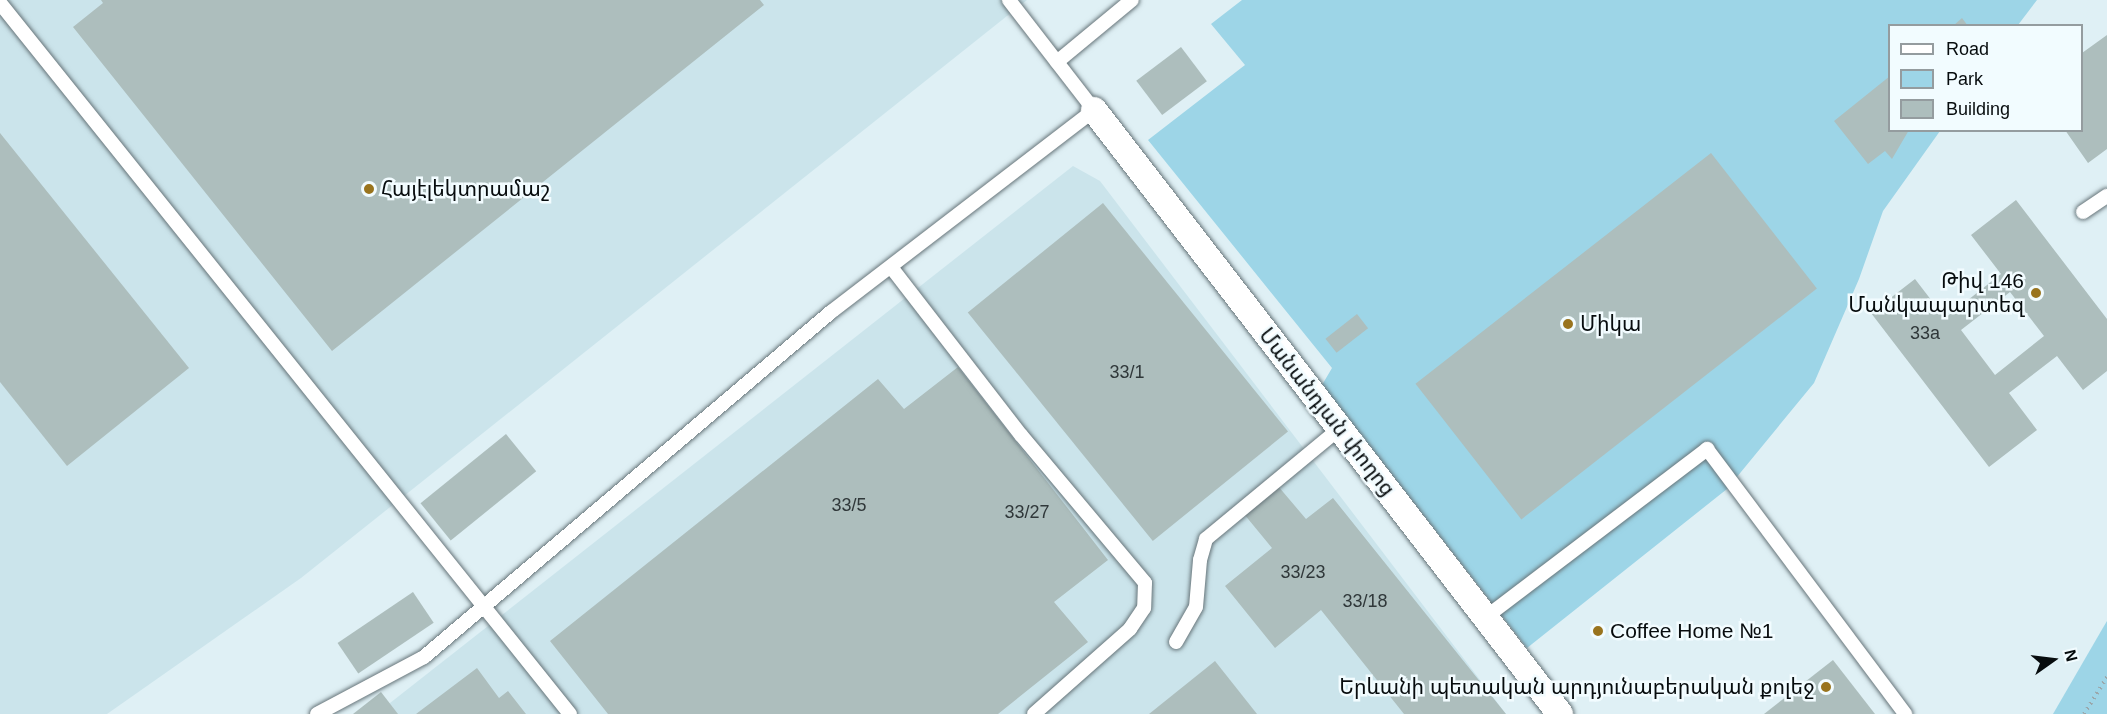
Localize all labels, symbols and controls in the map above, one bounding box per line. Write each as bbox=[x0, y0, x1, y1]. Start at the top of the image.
legend bbox=[1888, 24, 2083, 132]
text: Road bbox=[1946, 39, 1989, 59]
text: Park bbox=[1946, 69, 1983, 89]
text: Building bbox=[1946, 99, 2010, 119]
place label: Հայէլեկտրամաշ bbox=[381, 176, 549, 202]
marker: Հայէլեկտրամաշ bbox=[362, 182, 376, 196]
place label: Թիվ 146 Մանկապարտեզ bbox=[1848, 268, 2024, 318]
marker: Թիվ 146 Մանկապարտեզ bbox=[2029, 286, 2043, 300]
place label: Միկա bbox=[1580, 311, 1641, 337]
marker: Միկա bbox=[1561, 317, 1575, 331]
house number: 33a bbox=[1910, 322, 1940, 344]
street label: Մանանդյան փողոց bbox=[1254, 323, 1400, 501]
house number: 33/1 bbox=[1109, 361, 1145, 383]
house number: 33/5 bbox=[831, 494, 867, 516]
house number: 33/27 bbox=[1004, 501, 1050, 523]
house number: 33/23 bbox=[1280, 561, 1326, 583]
house number: 33/18 bbox=[1342, 590, 1388, 612]
place label: Coffee Home №1 bbox=[1610, 618, 1773, 644]
marker: Coffee Home №1 bbox=[1591, 624, 1605, 638]
north arrow bbox=[2023, 630, 2083, 690]
text: N bbox=[2061, 648, 2081, 663]
place label: Երևանի պետական արդյունաբերական քոլեջ bbox=[1339, 674, 1814, 700]
marker: Երևանի պետական արդյունաբերական քոլեջ bbox=[1819, 680, 1833, 694]

